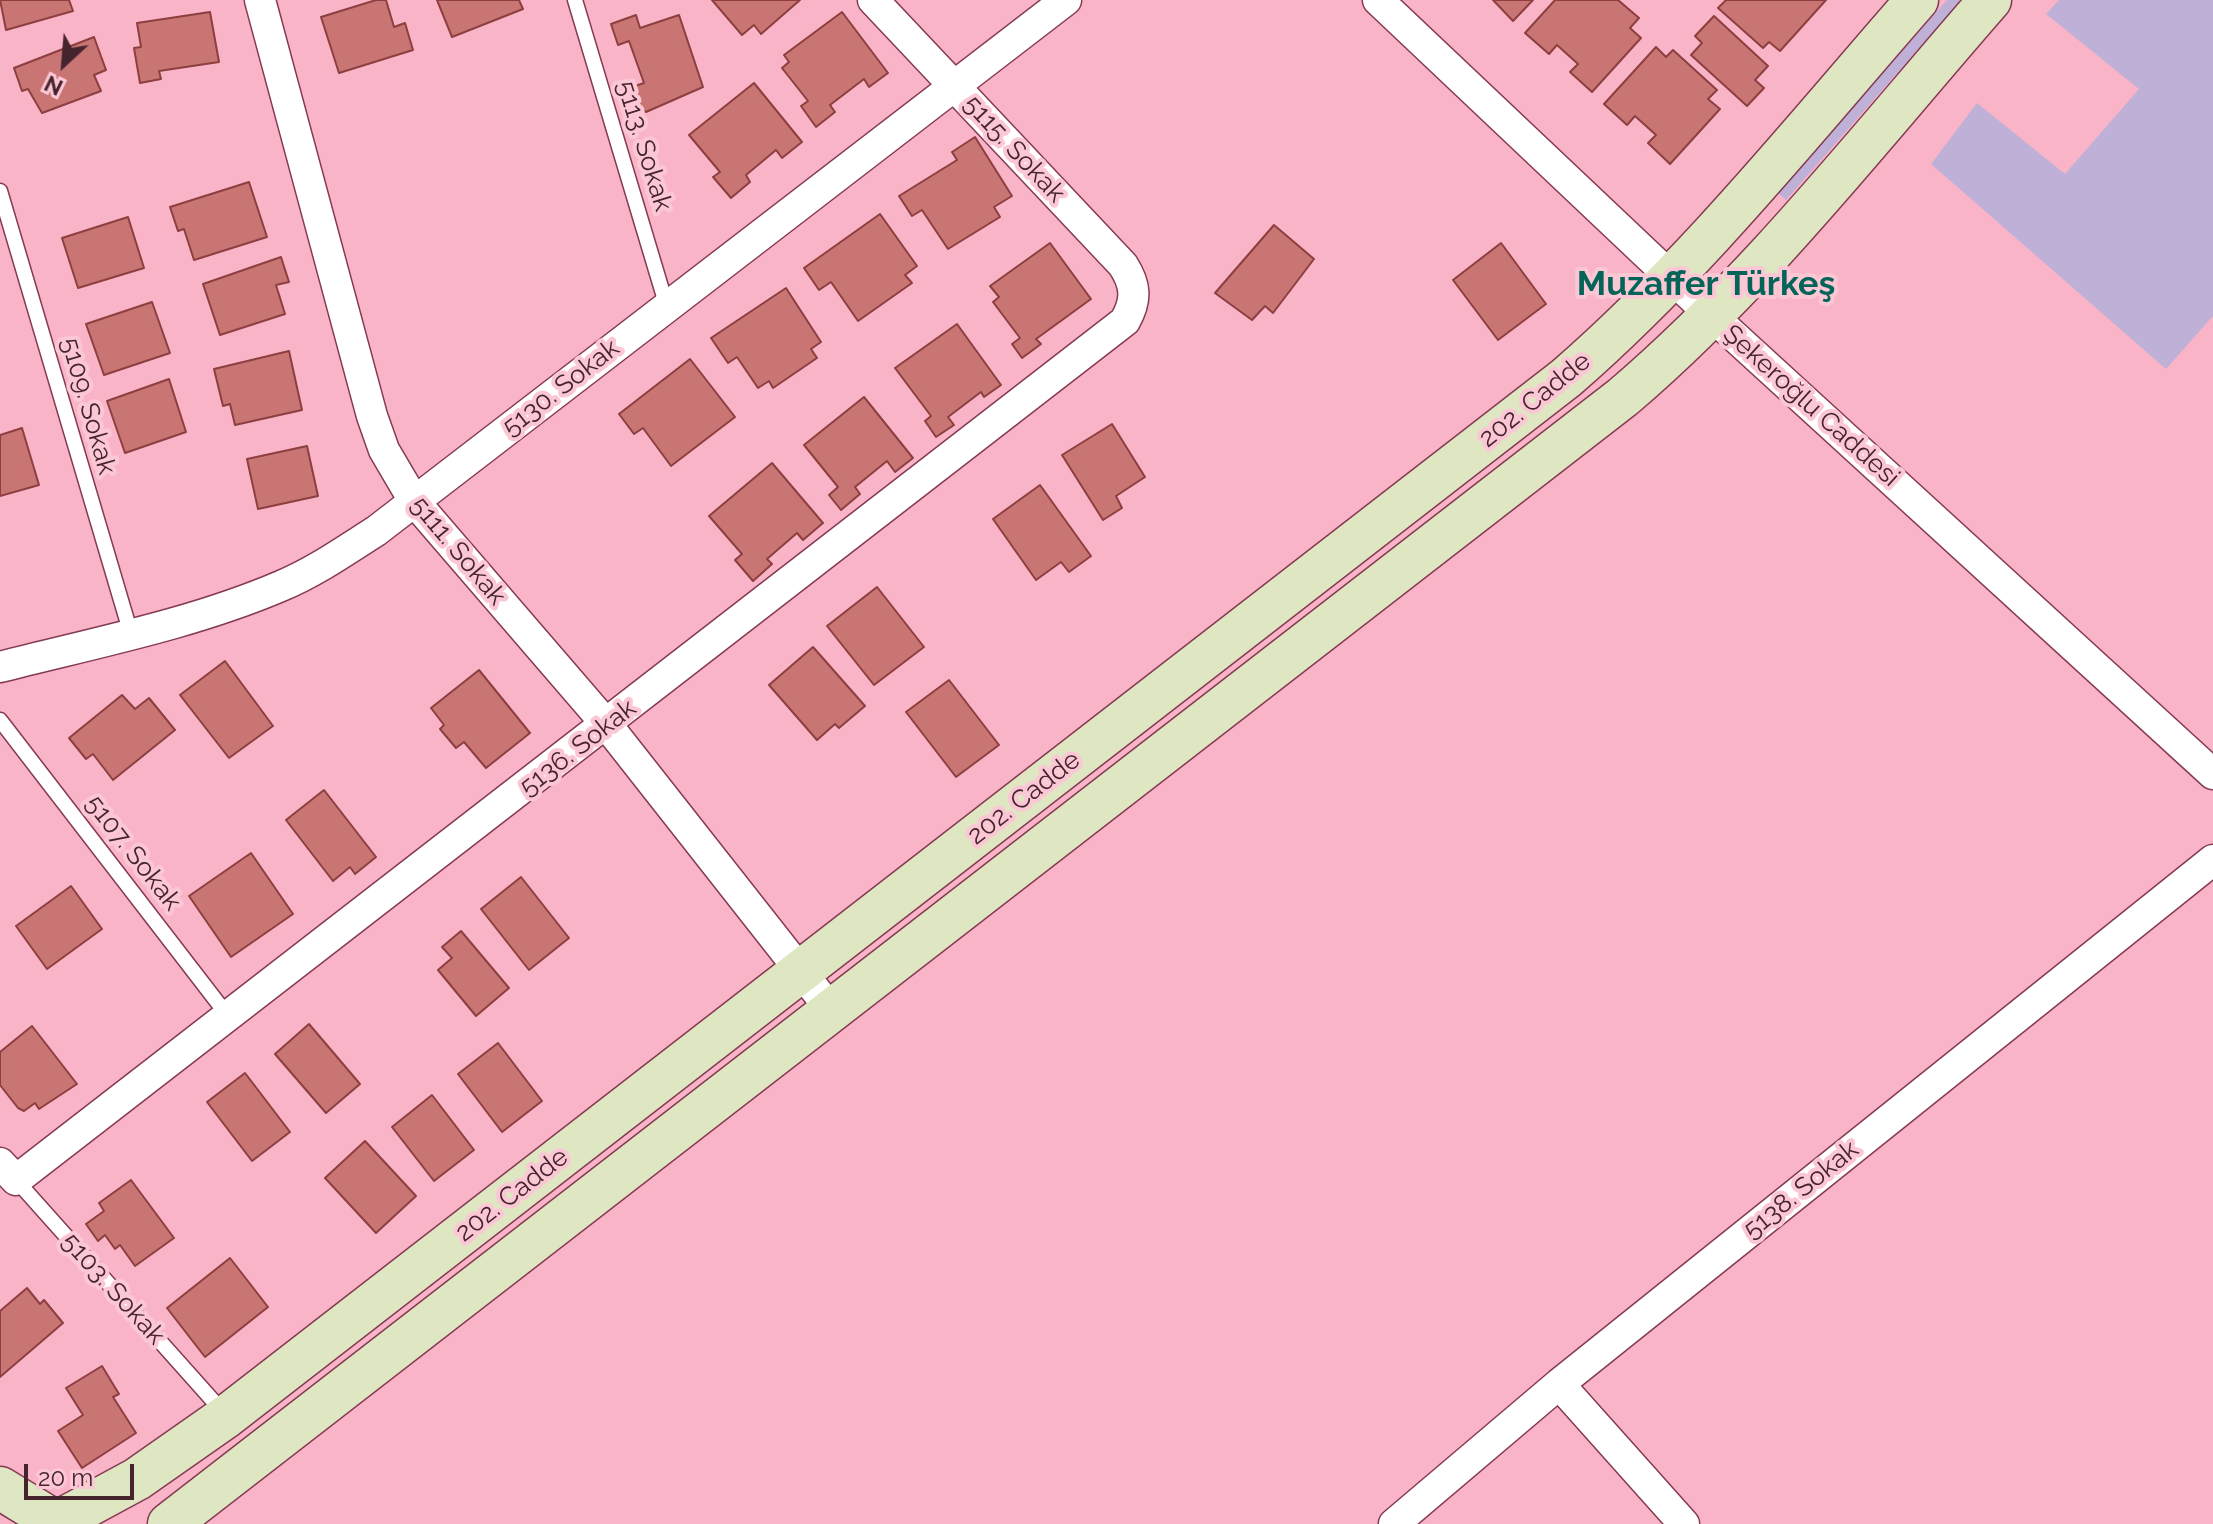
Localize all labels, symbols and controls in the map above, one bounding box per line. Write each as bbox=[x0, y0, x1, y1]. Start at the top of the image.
north arrow bbox=[24, 24, 104, 104]
text: N bbox=[40, 70, 67, 101]
street label: 5113. Sokak bbox=[609, 77, 679, 215]
street label: 5115. Sokak bbox=[957, 89, 1071, 209]
district label: Muzaffer Türkeş bbox=[1577, 265, 1835, 305]
street label: Şekeroğlu Caddesi bbox=[1716, 319, 1906, 493]
street label: 5130. Sokak bbox=[496, 333, 626, 443]
street label: 5109. Sokak bbox=[54, 334, 122, 478]
street label: 202. Cadde bbox=[1473, 346, 1597, 454]
street label: 5111. Sokak bbox=[404, 490, 512, 612]
street label: 5136. Sokak bbox=[513, 693, 643, 803]
street label: 202. Cadde bbox=[962, 744, 1086, 852]
street label: 5107. Sokak bbox=[78, 789, 188, 917]
street label: 5138. Sokak bbox=[1737, 1134, 1865, 1246]
street label: 202. Cadde bbox=[450, 1141, 574, 1249]
street label: 5103. Sokak bbox=[55, 1227, 171, 1351]
scale bar bbox=[28, 1448, 138, 1498]
text: 20 m bbox=[38, 1463, 93, 1492]

